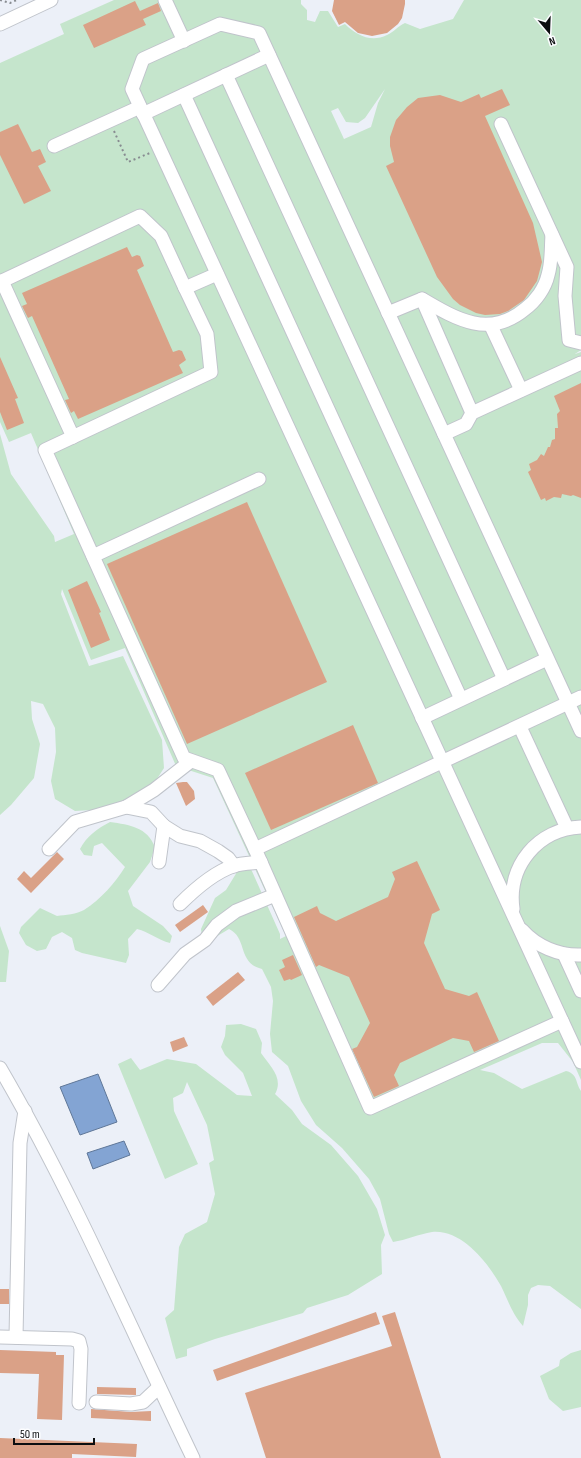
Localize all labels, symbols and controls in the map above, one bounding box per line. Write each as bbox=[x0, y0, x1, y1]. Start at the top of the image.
north arrow bbox=[529, 12, 569, 52]
text: N bbox=[547, 34, 557, 48]
scale bar bbox=[14, 1420, 94, 1446]
text: 50 m bbox=[20, 1427, 40, 1442]

